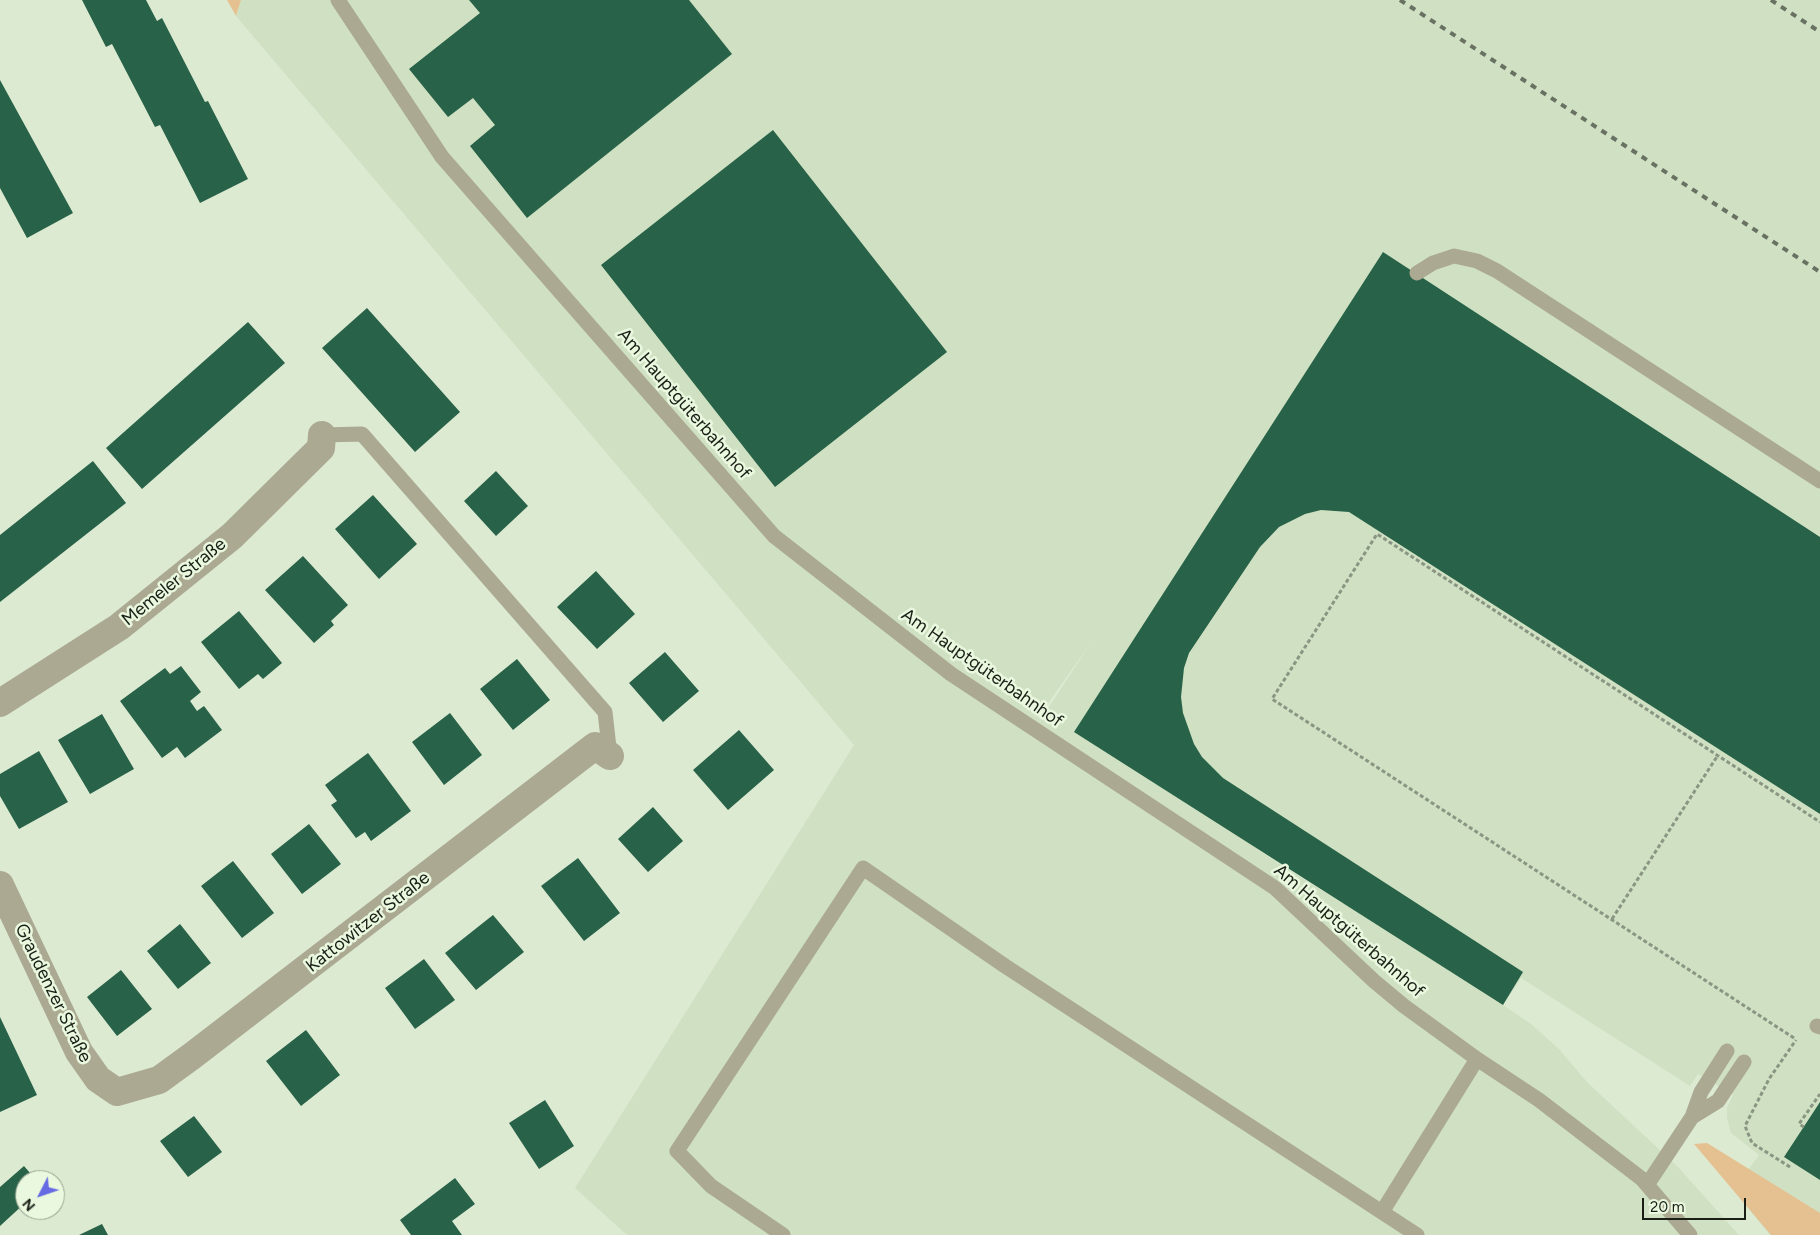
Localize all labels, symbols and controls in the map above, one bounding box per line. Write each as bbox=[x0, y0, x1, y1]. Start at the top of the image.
street label: Am Hauptgüterbahnhof bbox=[613, 324, 755, 484]
street label: Memeler Straße bbox=[118, 533, 230, 631]
street label: Am Hauptgüterbahnhof bbox=[897, 604, 1067, 732]
street label: Am Hauptgüterbahnhof bbox=[1269, 860, 1429, 1002]
street label: Kattowitzer Straße bbox=[302, 867, 434, 977]
street label: Graudenzer Straße bbox=[10, 920, 96, 1066]
north arrow bbox=[15, 1170, 65, 1220]
scale bar bbox=[1645, 1188, 1749, 1220]
text: N bbox=[19, 1195, 39, 1214]
text: 20 m bbox=[1650, 1198, 1684, 1216]

